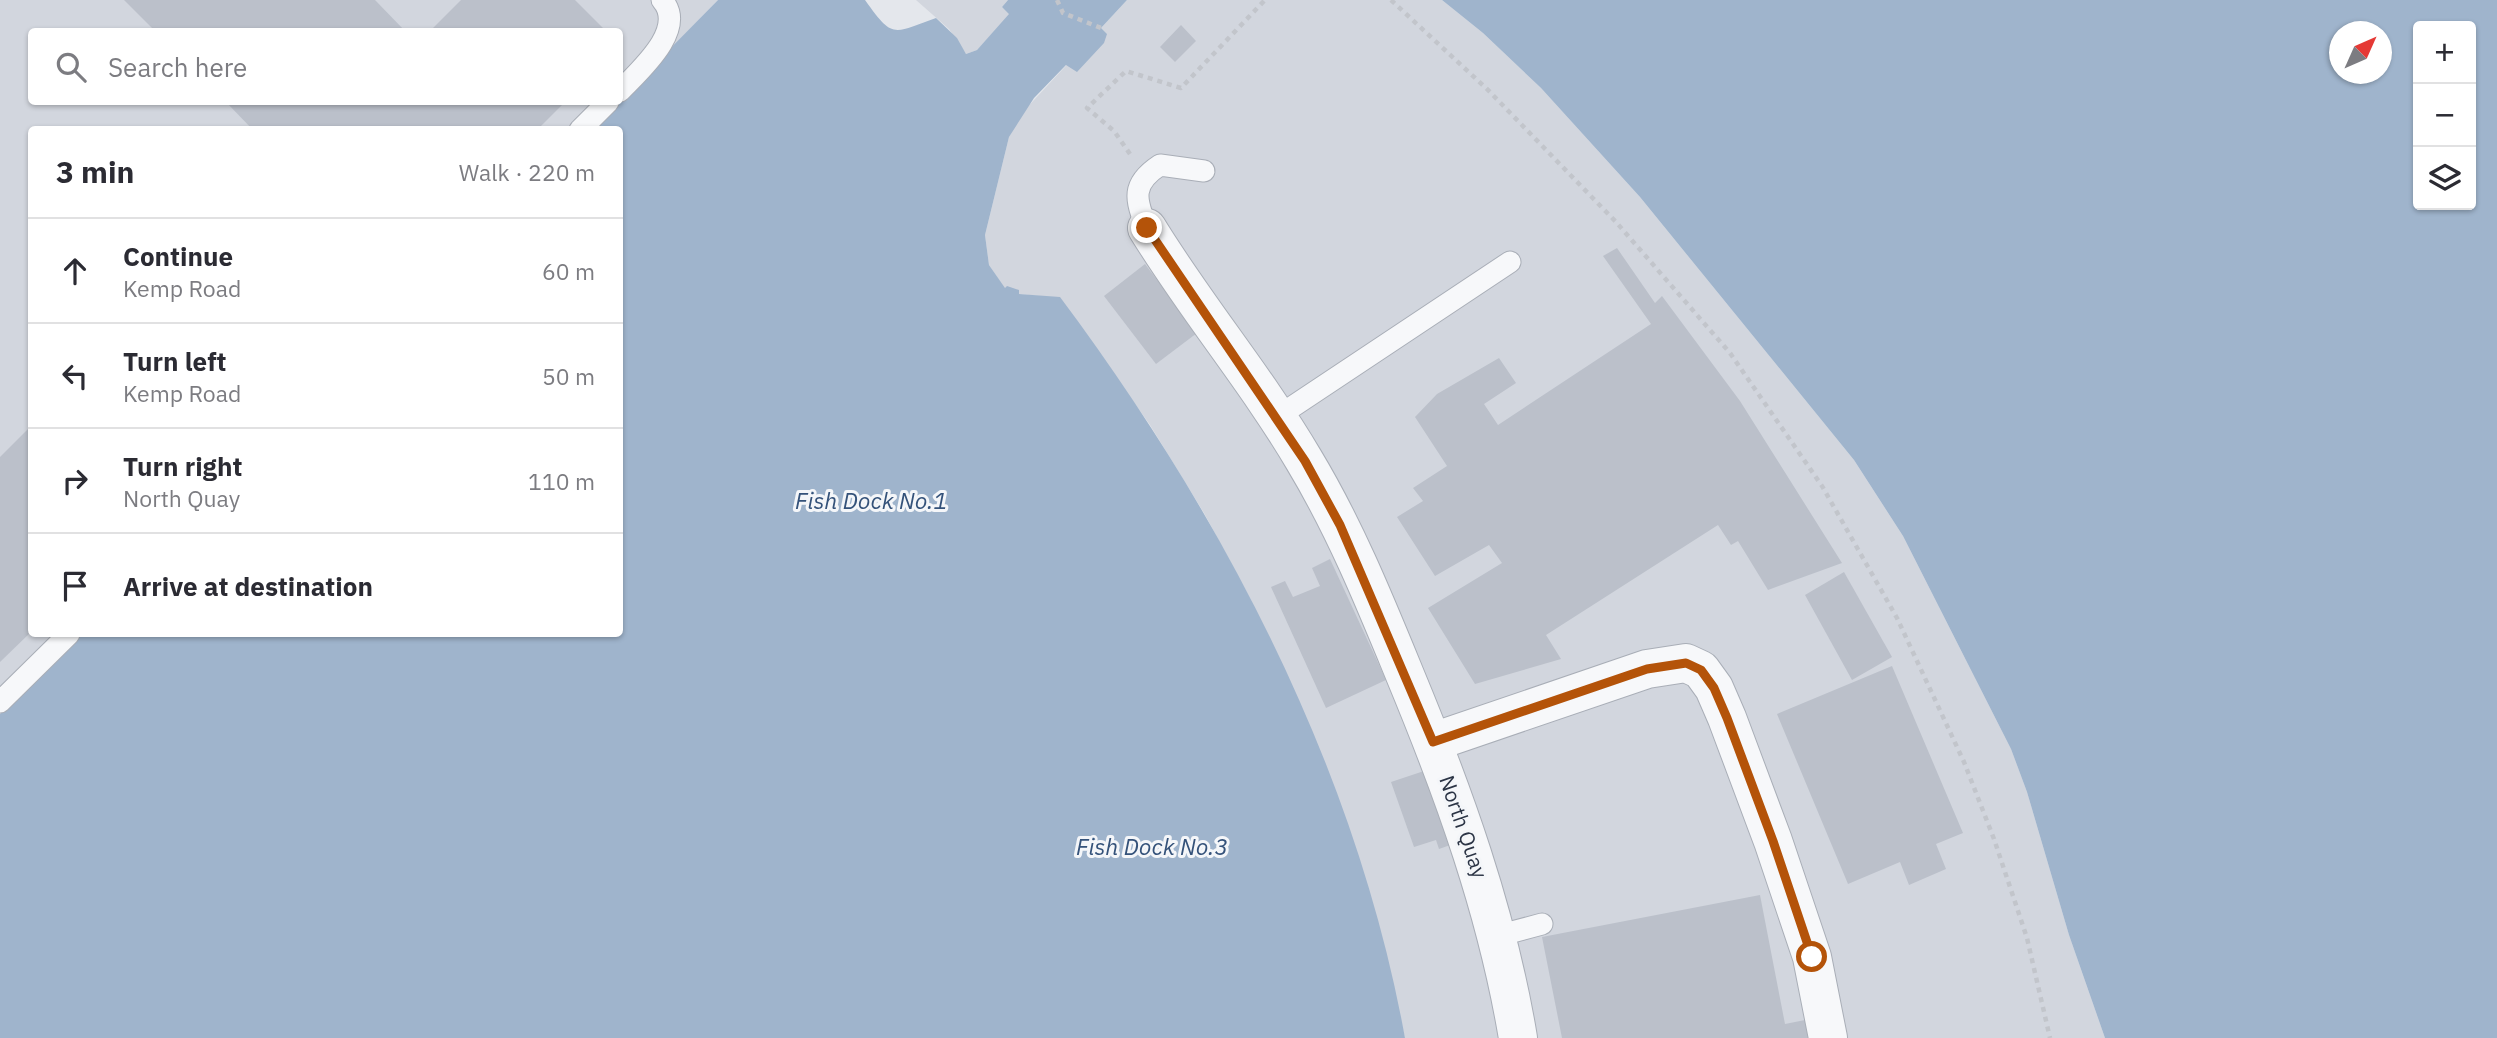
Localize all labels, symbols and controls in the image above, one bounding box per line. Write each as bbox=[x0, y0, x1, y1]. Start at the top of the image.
north arrow bbox=[2329, 21, 2392, 84]
map controls bbox=[2413, 21, 2476, 210]
button: + bbox=[2413, 21, 2476, 84]
search box bbox=[28, 28, 623, 105]
icon: search bbox=[52, 48, 90, 86]
text: Search here bbox=[108, 50, 247, 84]
button: − bbox=[2413, 84, 2476, 147]
button: layers bbox=[2413, 147, 2476, 210]
text: 3 min bbox=[56, 152, 134, 191]
text: Walk · 220 m bbox=[459, 157, 595, 187]
route end bbox=[1131, 212, 1162, 243]
text: Continue bbox=[123, 239, 233, 273]
icon: ahead bbox=[56, 252, 94, 290]
text: 60 m bbox=[542, 256, 595, 286]
text: Kemp Road bbox=[123, 273, 241, 303]
text: Turn left bbox=[123, 344, 226, 378]
icon: left bbox=[56, 357, 94, 395]
text: 50 m bbox=[542, 361, 595, 391]
text: Kemp Road bbox=[123, 378, 241, 408]
text: Turn right bbox=[123, 449, 242, 483]
icon: right bbox=[56, 462, 94, 500]
text: 110 m bbox=[528, 466, 595, 496]
text: North Quay bbox=[123, 483, 240, 513]
water label: Fish Dock No.1 bbox=[795, 485, 947, 515]
icon: arrive bbox=[56, 567, 94, 605]
text: Arrive at destination bbox=[123, 569, 373, 603]
street label: North Quay bbox=[1433, 772, 1495, 882]
water label: Fish Dock No.3 bbox=[1076, 831, 1228, 861]
route start bbox=[1796, 941, 1827, 972]

